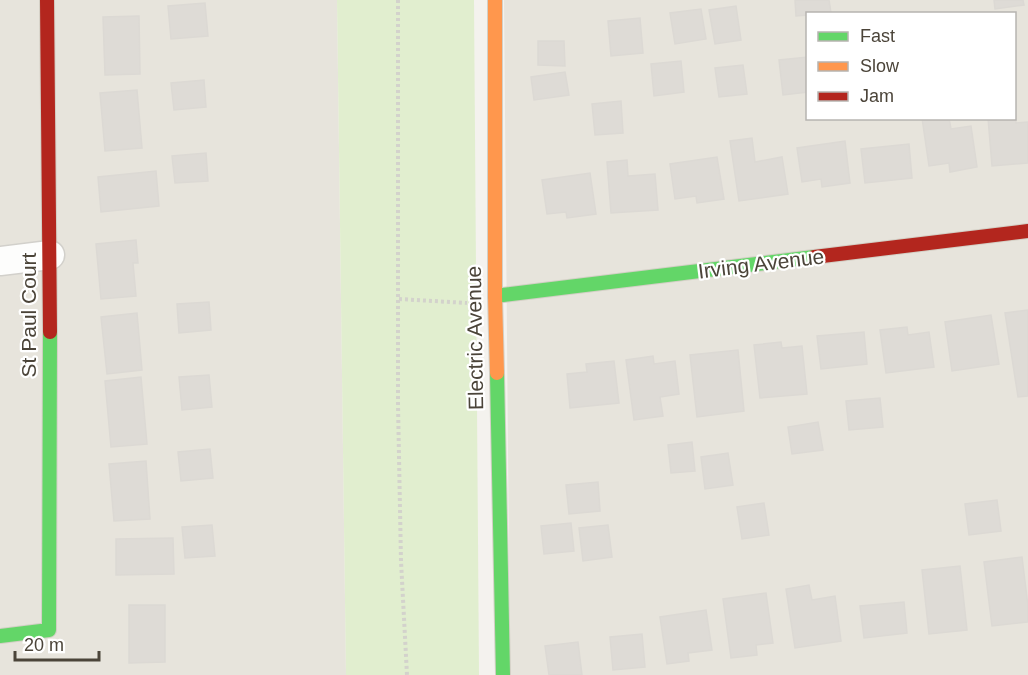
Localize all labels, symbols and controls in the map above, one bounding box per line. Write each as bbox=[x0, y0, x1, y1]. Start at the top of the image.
legend bbox=[806, 12, 1016, 120]
text: Fast bbox=[860, 26, 895, 46]
text: Slow bbox=[860, 56, 900, 76]
text: Jam bbox=[860, 86, 894, 106]
street label: Irving Avenue bbox=[697, 244, 825, 283]
street label: St Paul Court bbox=[17, 252, 40, 377]
street label: Electric Avenue bbox=[462, 266, 487, 410]
scale bar bbox=[15, 624, 99, 662]
text: 20 m bbox=[24, 635, 64, 655]

